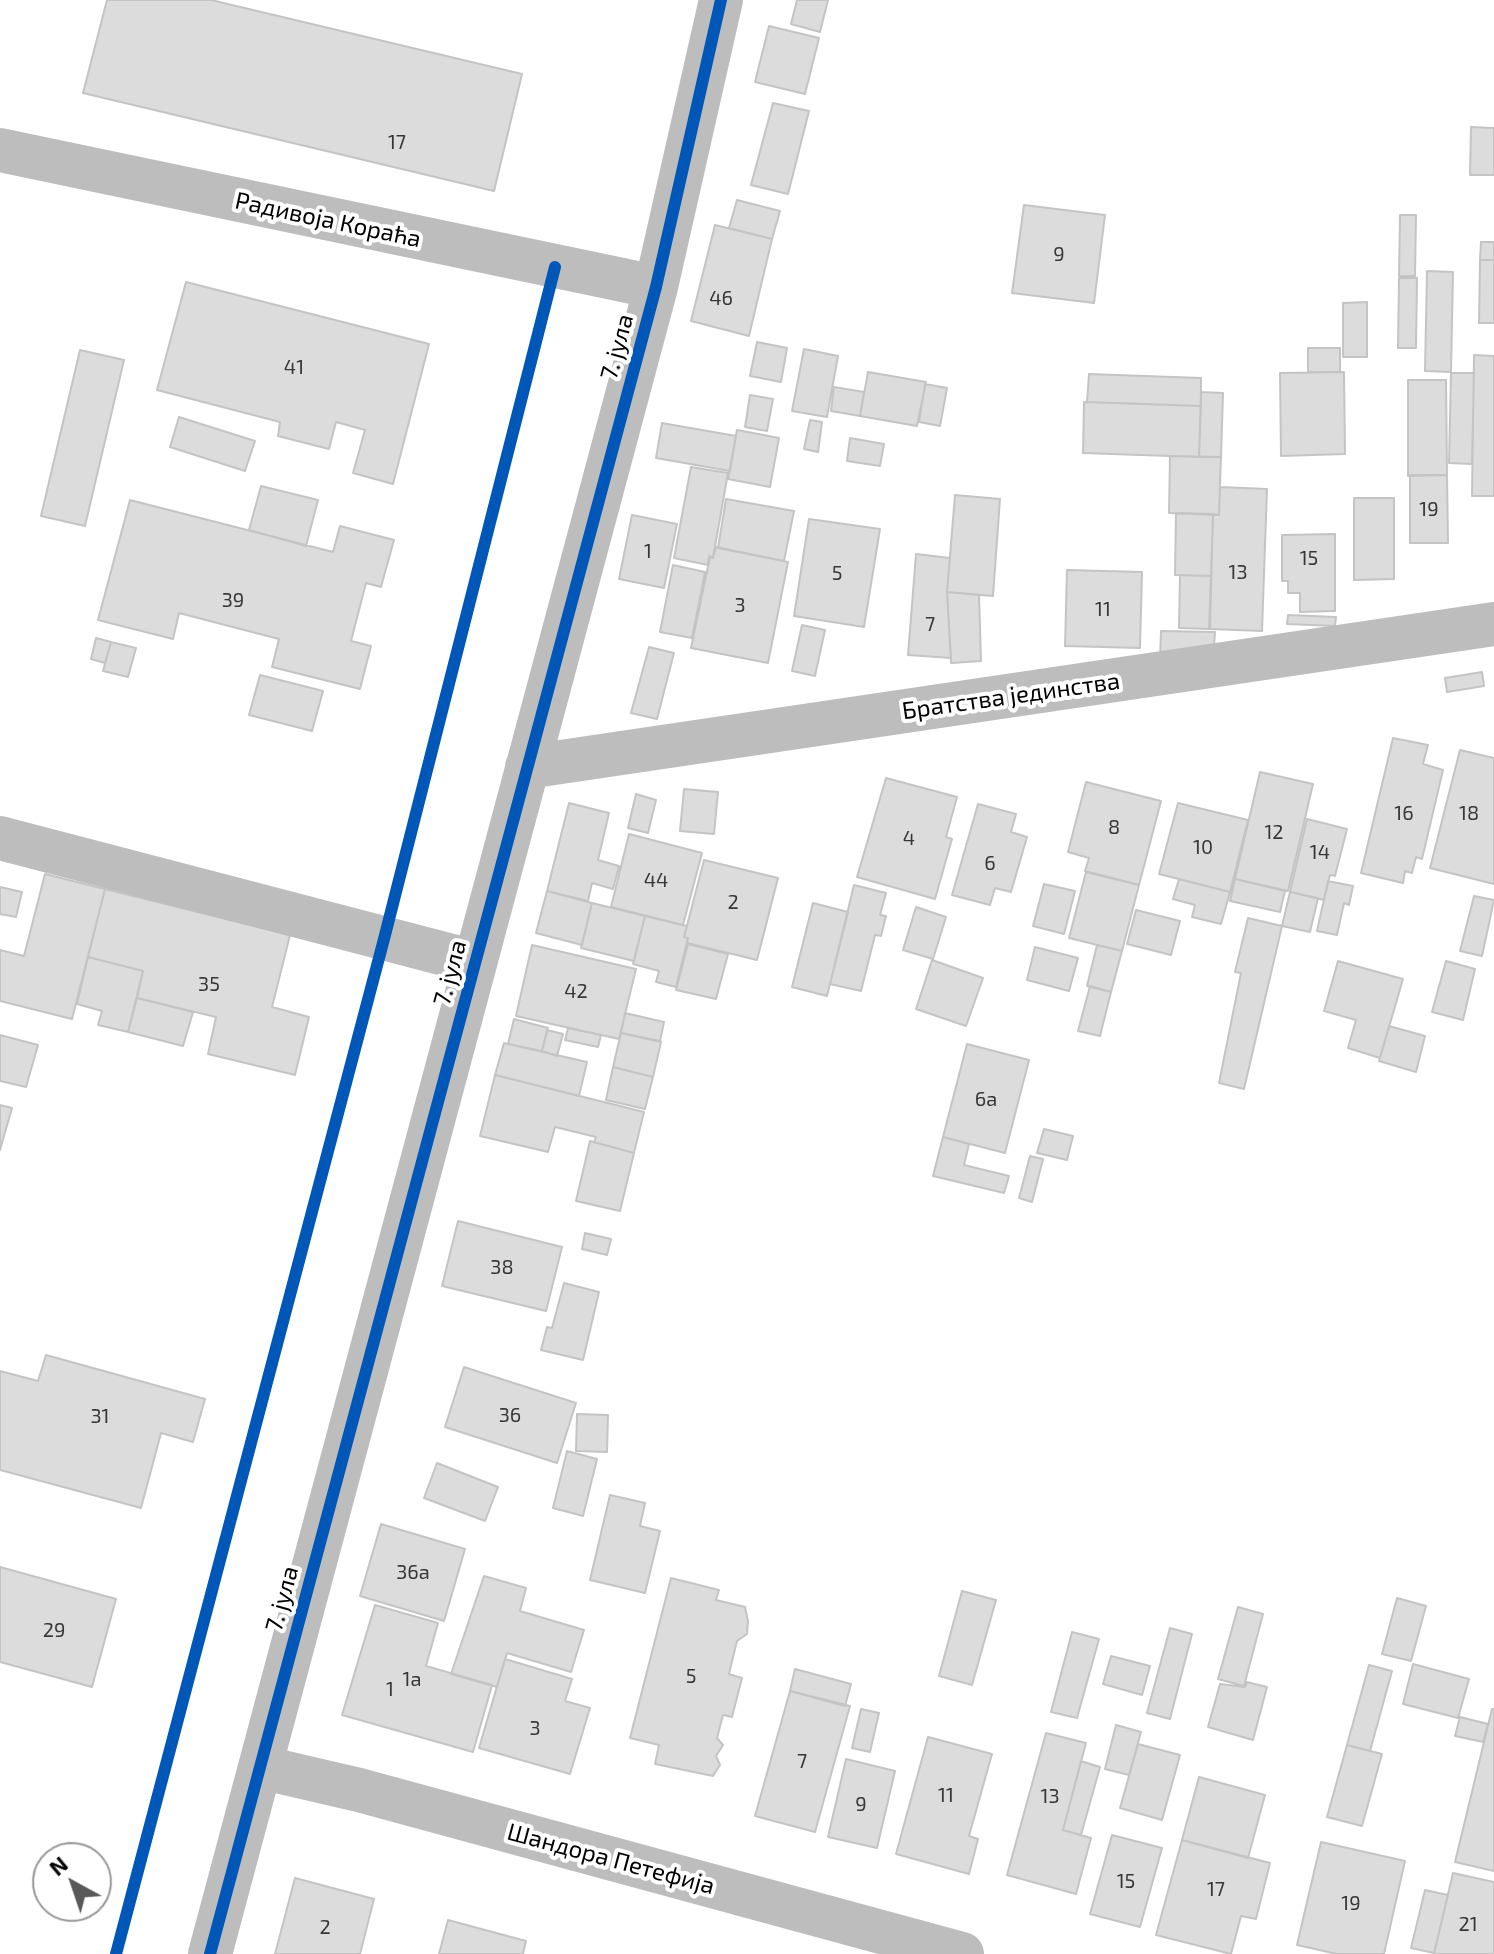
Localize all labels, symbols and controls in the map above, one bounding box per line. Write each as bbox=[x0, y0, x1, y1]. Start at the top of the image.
house number: 17 bbox=[388, 130, 406, 154]
street label: Радивоја Кораћа bbox=[232, 186, 424, 254]
house number: 9 bbox=[1053, 242, 1065, 266]
house number: 46 bbox=[709, 286, 733, 310]
street label: 7. јула bbox=[594, 311, 640, 383]
house number: 41 bbox=[284, 355, 304, 379]
house number: 19 bbox=[1419, 497, 1439, 521]
house number: 1 bbox=[644, 539, 652, 563]
house number: 15 bbox=[1300, 546, 1318, 570]
house number: 13 bbox=[1228, 560, 1248, 584]
house number: 5 bbox=[832, 561, 842, 585]
house number: 39 bbox=[222, 588, 244, 612]
house number: 3 bbox=[734, 593, 746, 617]
house number: 11 bbox=[1095, 597, 1111, 621]
house number: 7 bbox=[925, 612, 935, 636]
street label: Братства јединства bbox=[900, 666, 1122, 726]
house number: 16 bbox=[1394, 801, 1414, 825]
house number: 18 bbox=[1459, 801, 1479, 825]
house number: 8 bbox=[1108, 815, 1120, 839]
house number: 12 bbox=[1264, 820, 1284, 844]
house number: 4 bbox=[903, 826, 915, 850]
house number: 10 bbox=[1193, 835, 1213, 859]
house number: 14 bbox=[1310, 840, 1330, 864]
house number: 6 bbox=[984, 851, 996, 875]
house number: 44 bbox=[644, 868, 668, 892]
house number: 2 bbox=[727, 890, 739, 914]
street label: 7. јула bbox=[427, 937, 473, 1009]
house number: 35 bbox=[198, 972, 220, 996]
house number: 42 bbox=[564, 979, 588, 1003]
house number: 6a bbox=[975, 1087, 997, 1111]
house number: 38 bbox=[490, 1255, 514, 1279]
house number: 36 bbox=[499, 1403, 521, 1427]
house number: 31 bbox=[90, 1404, 110, 1428]
house number: 36a bbox=[396, 1560, 430, 1584]
street label: 7. јула bbox=[259, 1563, 305, 1635]
house number: 29 bbox=[43, 1618, 65, 1642]
house number: 5 bbox=[686, 1664, 696, 1688]
house number: 1a bbox=[403, 1667, 421, 1691]
house number: 1 bbox=[386, 1677, 394, 1701]
house number: 3 bbox=[529, 1716, 541, 1740]
house number: 7 bbox=[797, 1749, 807, 1773]
house number: 11 bbox=[938, 1783, 954, 1807]
house number: 13 bbox=[1040, 1784, 1060, 1808]
house number: 9 bbox=[855, 1792, 867, 1816]
street label: Шандора Петефија bbox=[504, 1817, 718, 1901]
north arrow bbox=[32, 1842, 112, 1922]
text: N bbox=[43, 1850, 72, 1880]
house number: 15 bbox=[1117, 1869, 1135, 1893]
house number: 17 bbox=[1207, 1877, 1225, 1901]
house number: 19 bbox=[1341, 1891, 1361, 1915]
house number: 21 bbox=[1458, 1912, 1478, 1936]
house number: 2 bbox=[319, 1915, 331, 1939]

